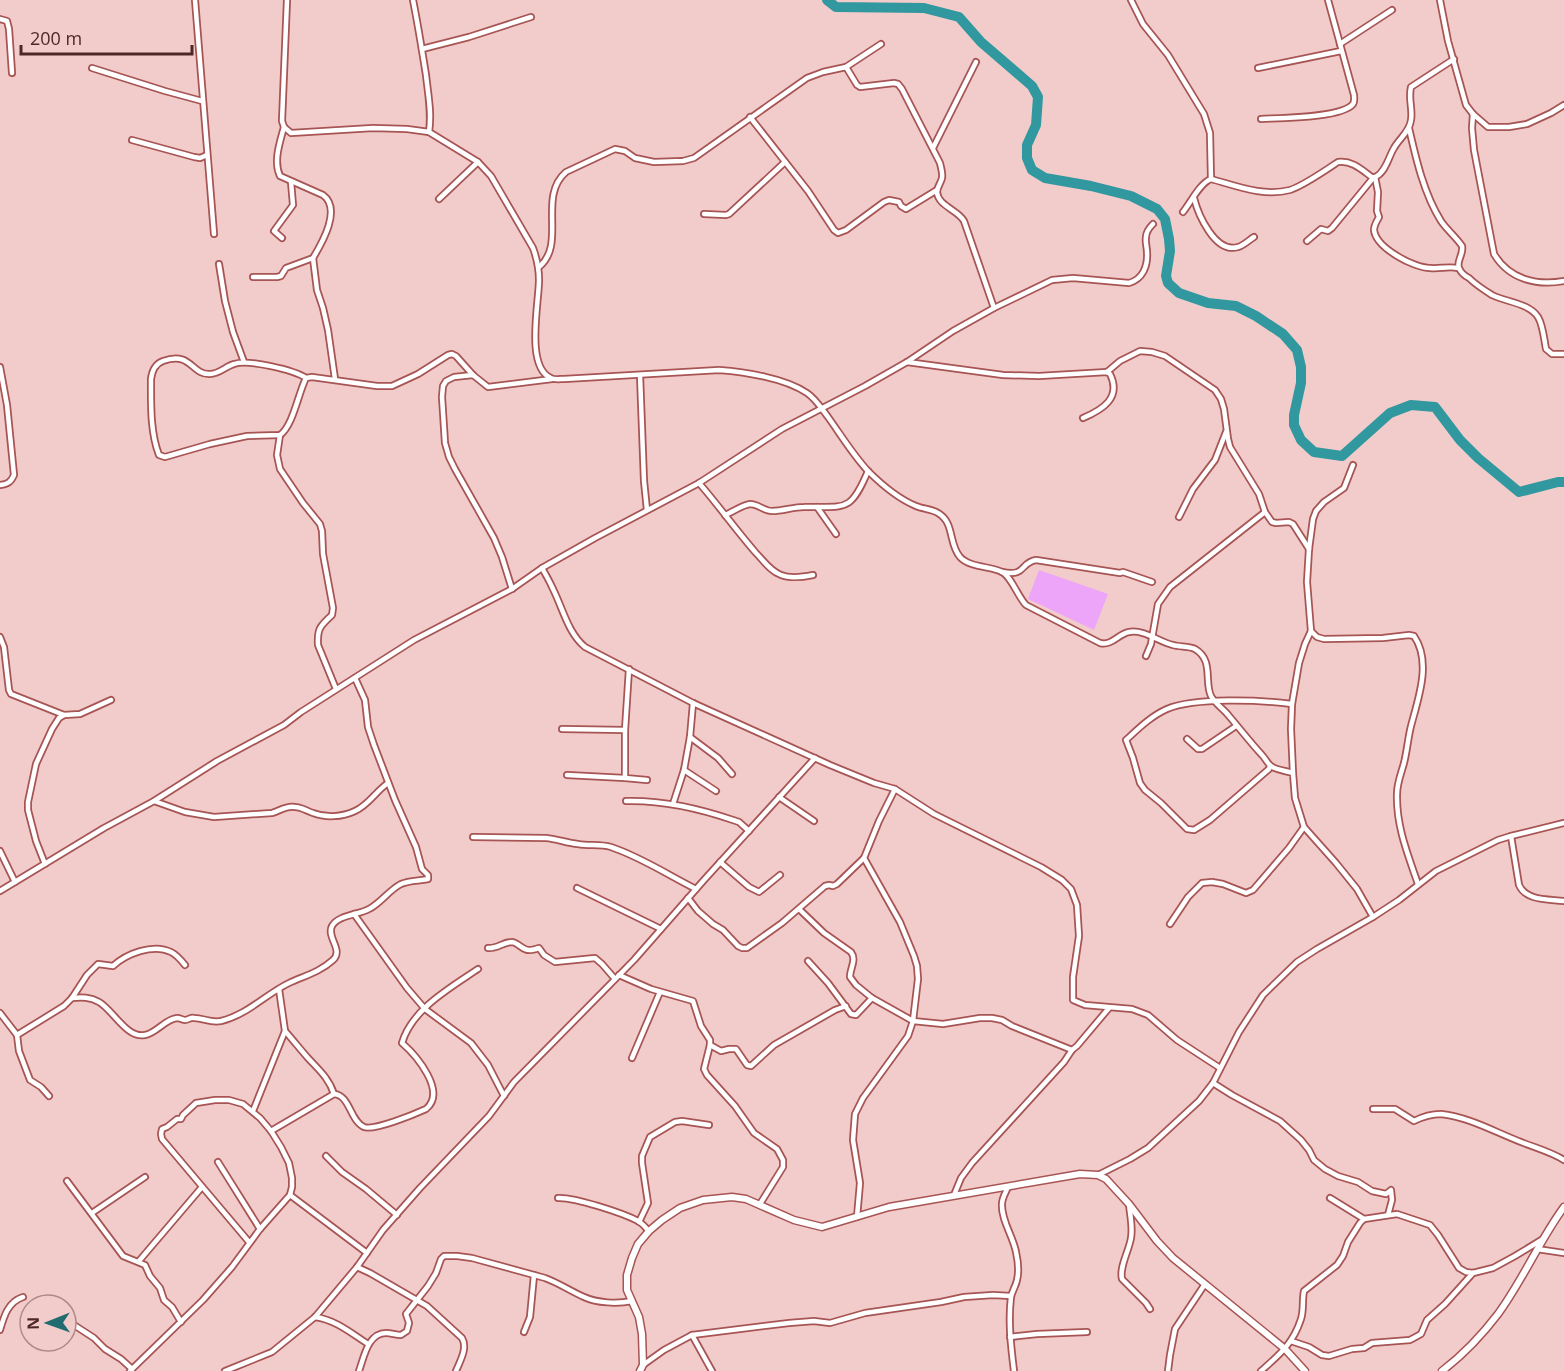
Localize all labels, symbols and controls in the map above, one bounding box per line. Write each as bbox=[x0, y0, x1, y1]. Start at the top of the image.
scale bar bbox=[21, 18, 192, 56]
text: 200 m bbox=[30, 26, 82, 50]
north arrow bbox=[18, 1293, 78, 1353]
text: N bbox=[22, 1317, 44, 1330]

